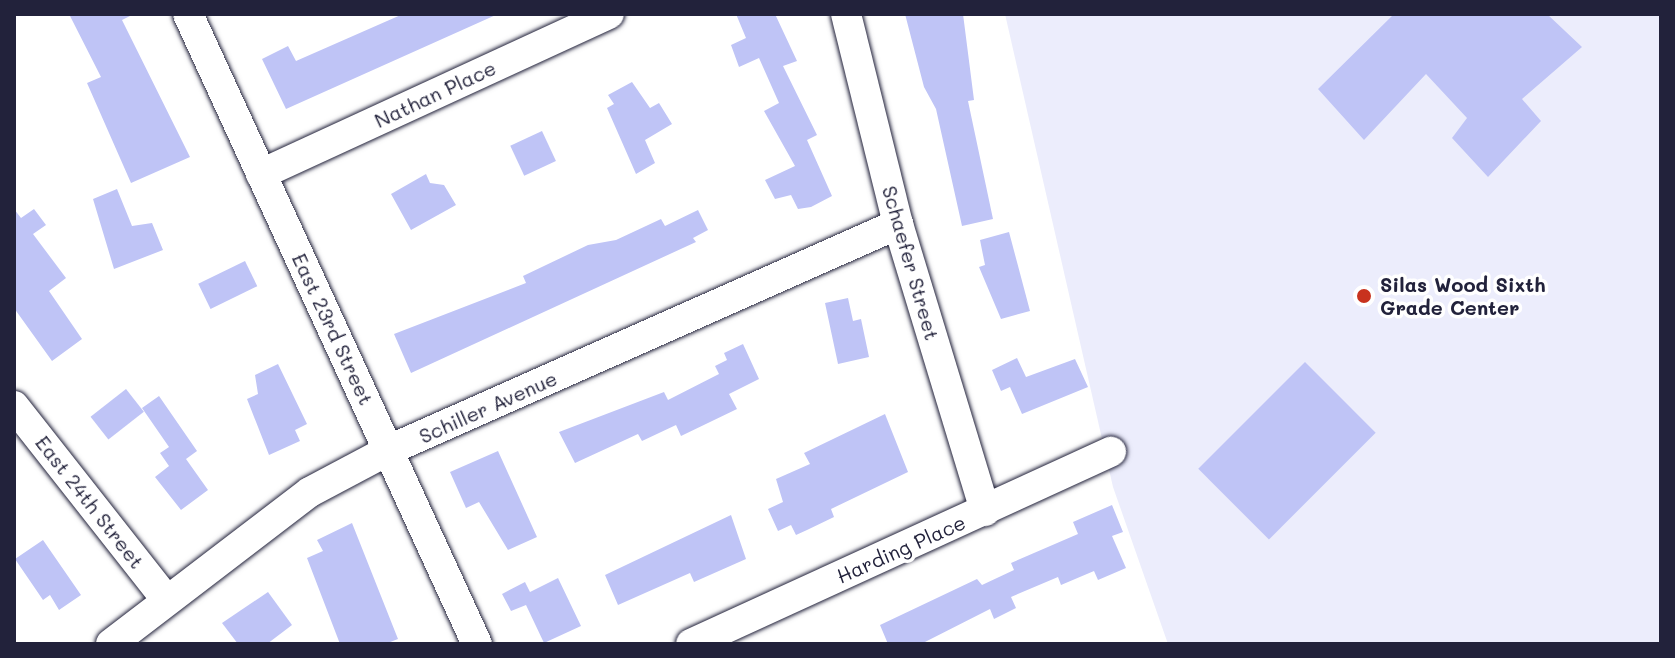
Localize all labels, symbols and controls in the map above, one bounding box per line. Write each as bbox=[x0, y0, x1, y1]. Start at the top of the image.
street label: Nathan Place bbox=[371, 55, 499, 133]
street label: Schaefer Street bbox=[877, 183, 945, 343]
street label: East 23rd Street bbox=[287, 249, 379, 409]
place label: Silas Wood Sixth Grade Center bbox=[1380, 272, 1546, 319]
marker: Silas Wood Sixth Grade Center bbox=[1355, 287, 1373, 305]
street label: Schiller Avenue bbox=[415, 366, 561, 448]
street label: East 24th Street bbox=[31, 431, 149, 573]
street label: Harding Place bbox=[833, 510, 969, 588]

